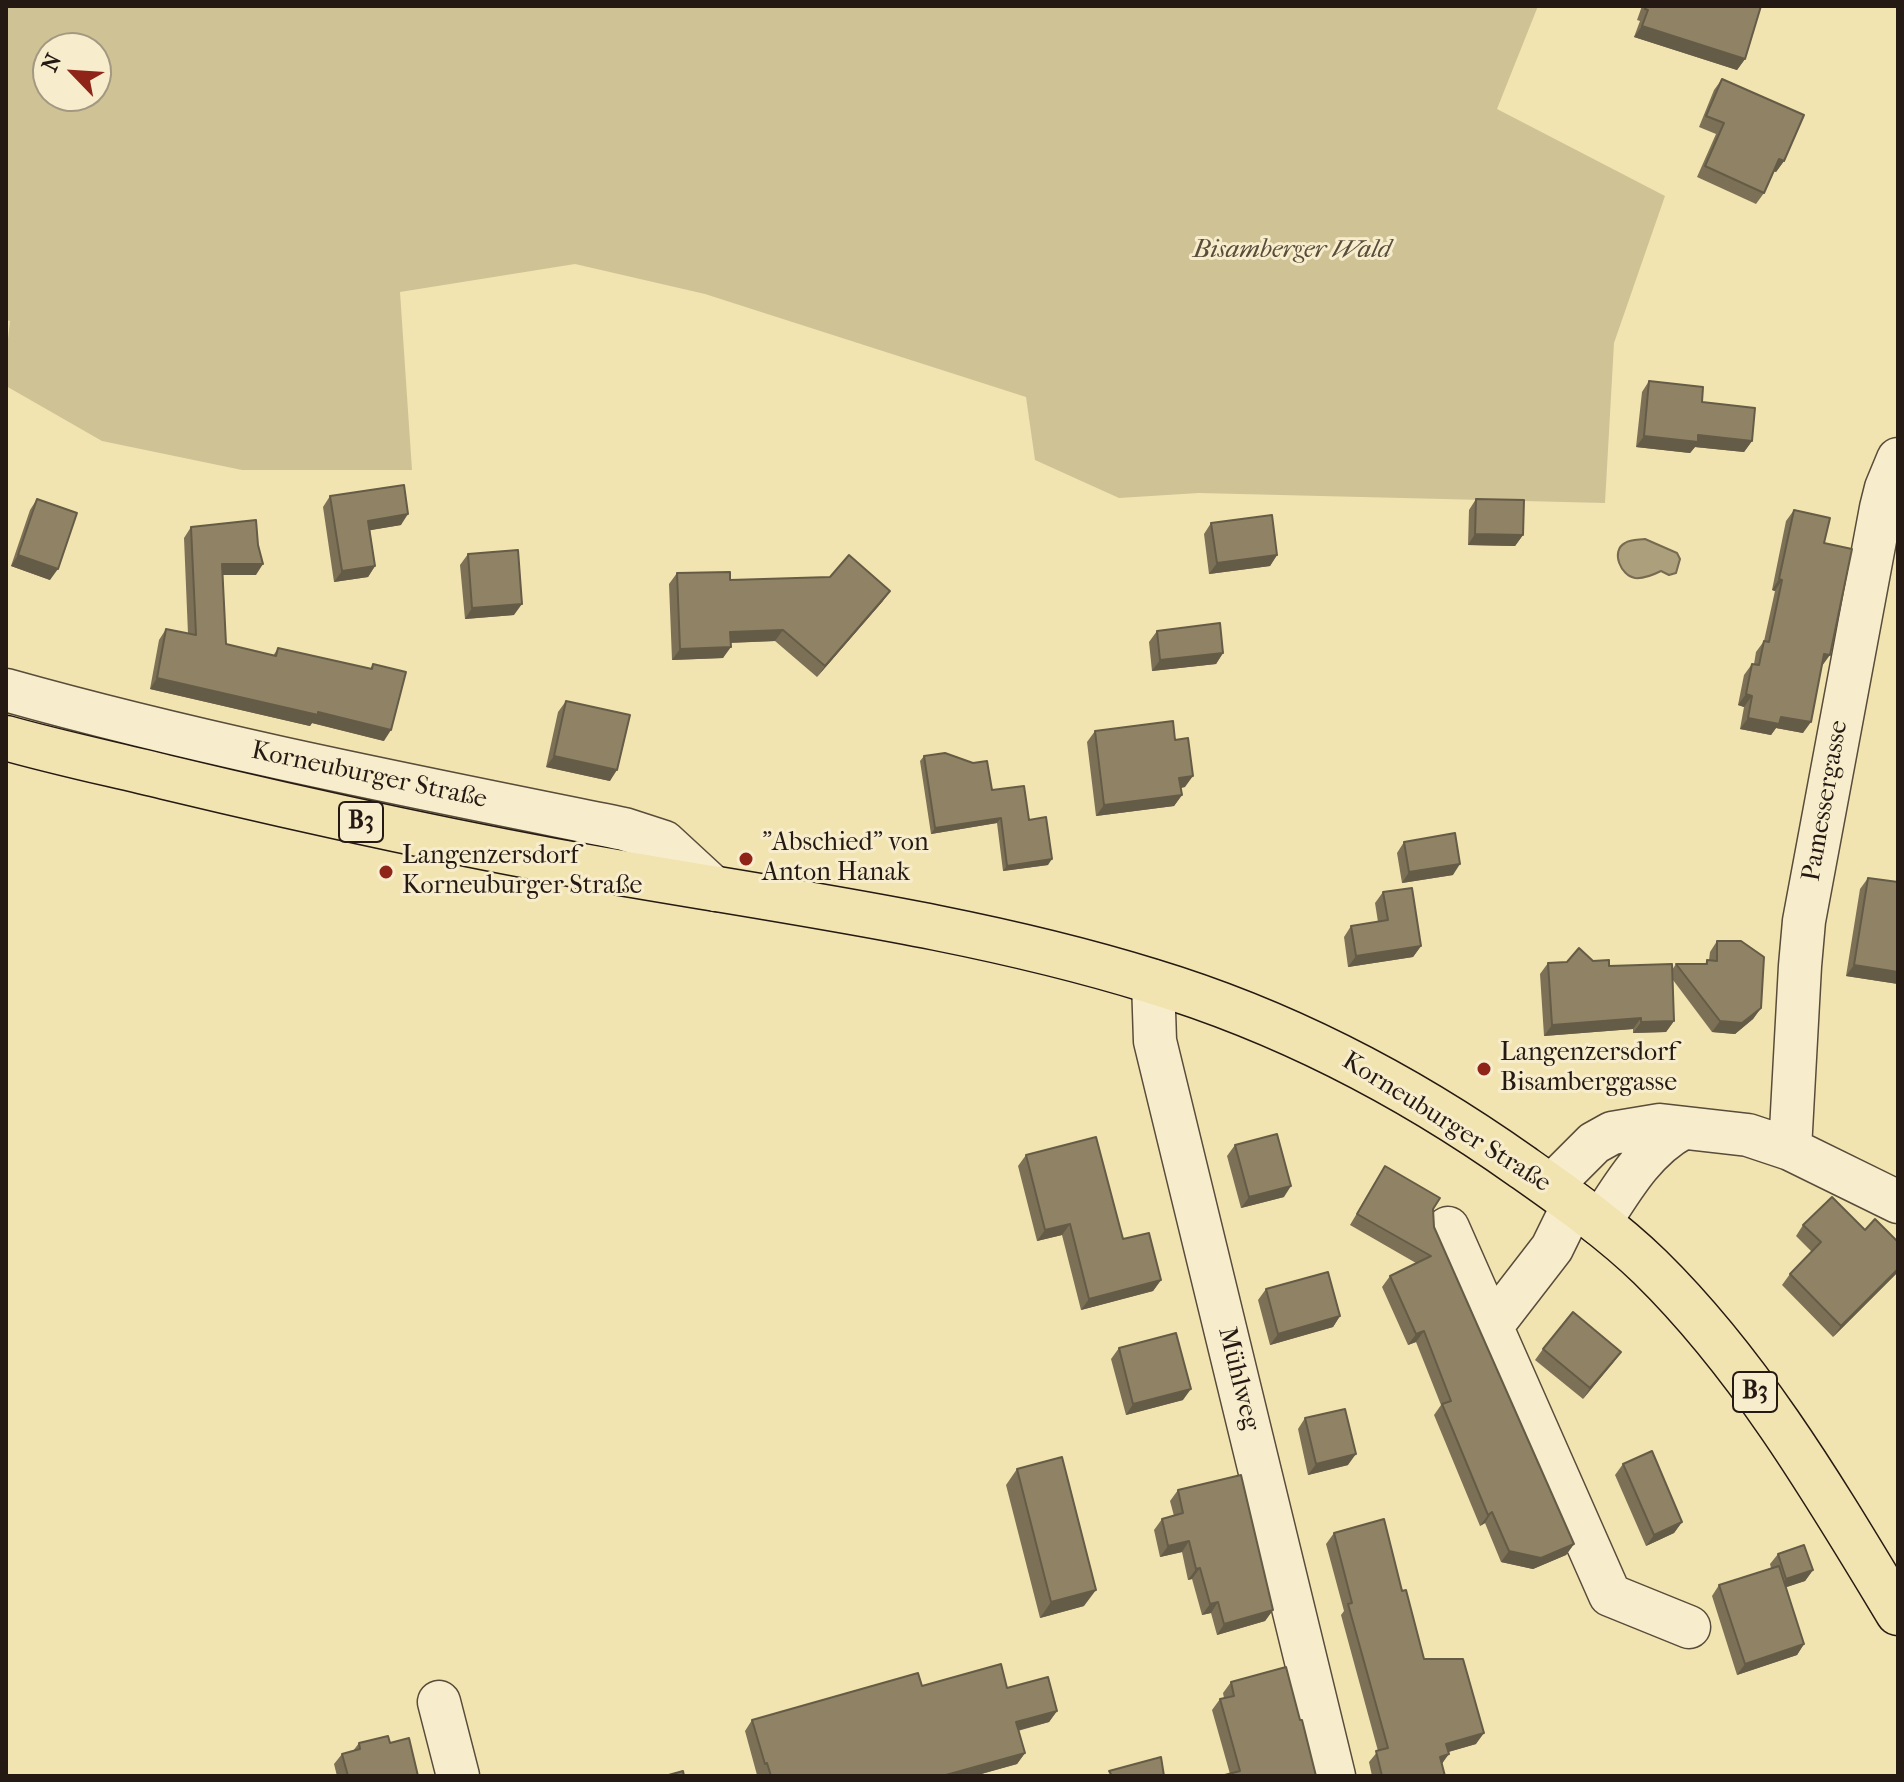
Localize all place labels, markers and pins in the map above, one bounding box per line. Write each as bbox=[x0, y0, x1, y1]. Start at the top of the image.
place label: "Abschied" von Anton Hanak bbox=[762, 828, 929, 890]
place label: Langenzersdorf Korneuburger Straße bbox=[402, 841, 642, 902]
marker: "Abschied" von Anton Hanak bbox=[737, 850, 755, 868]
marker: Langenzersdorf Korneuburger Straße bbox=[377, 863, 395, 881]
place label: Langenzersdorf Bisamberggasse bbox=[1500, 1038, 1677, 1100]
marker: Langenzersdorf Bisamberggasse bbox=[1475, 1060, 1493, 1078]

